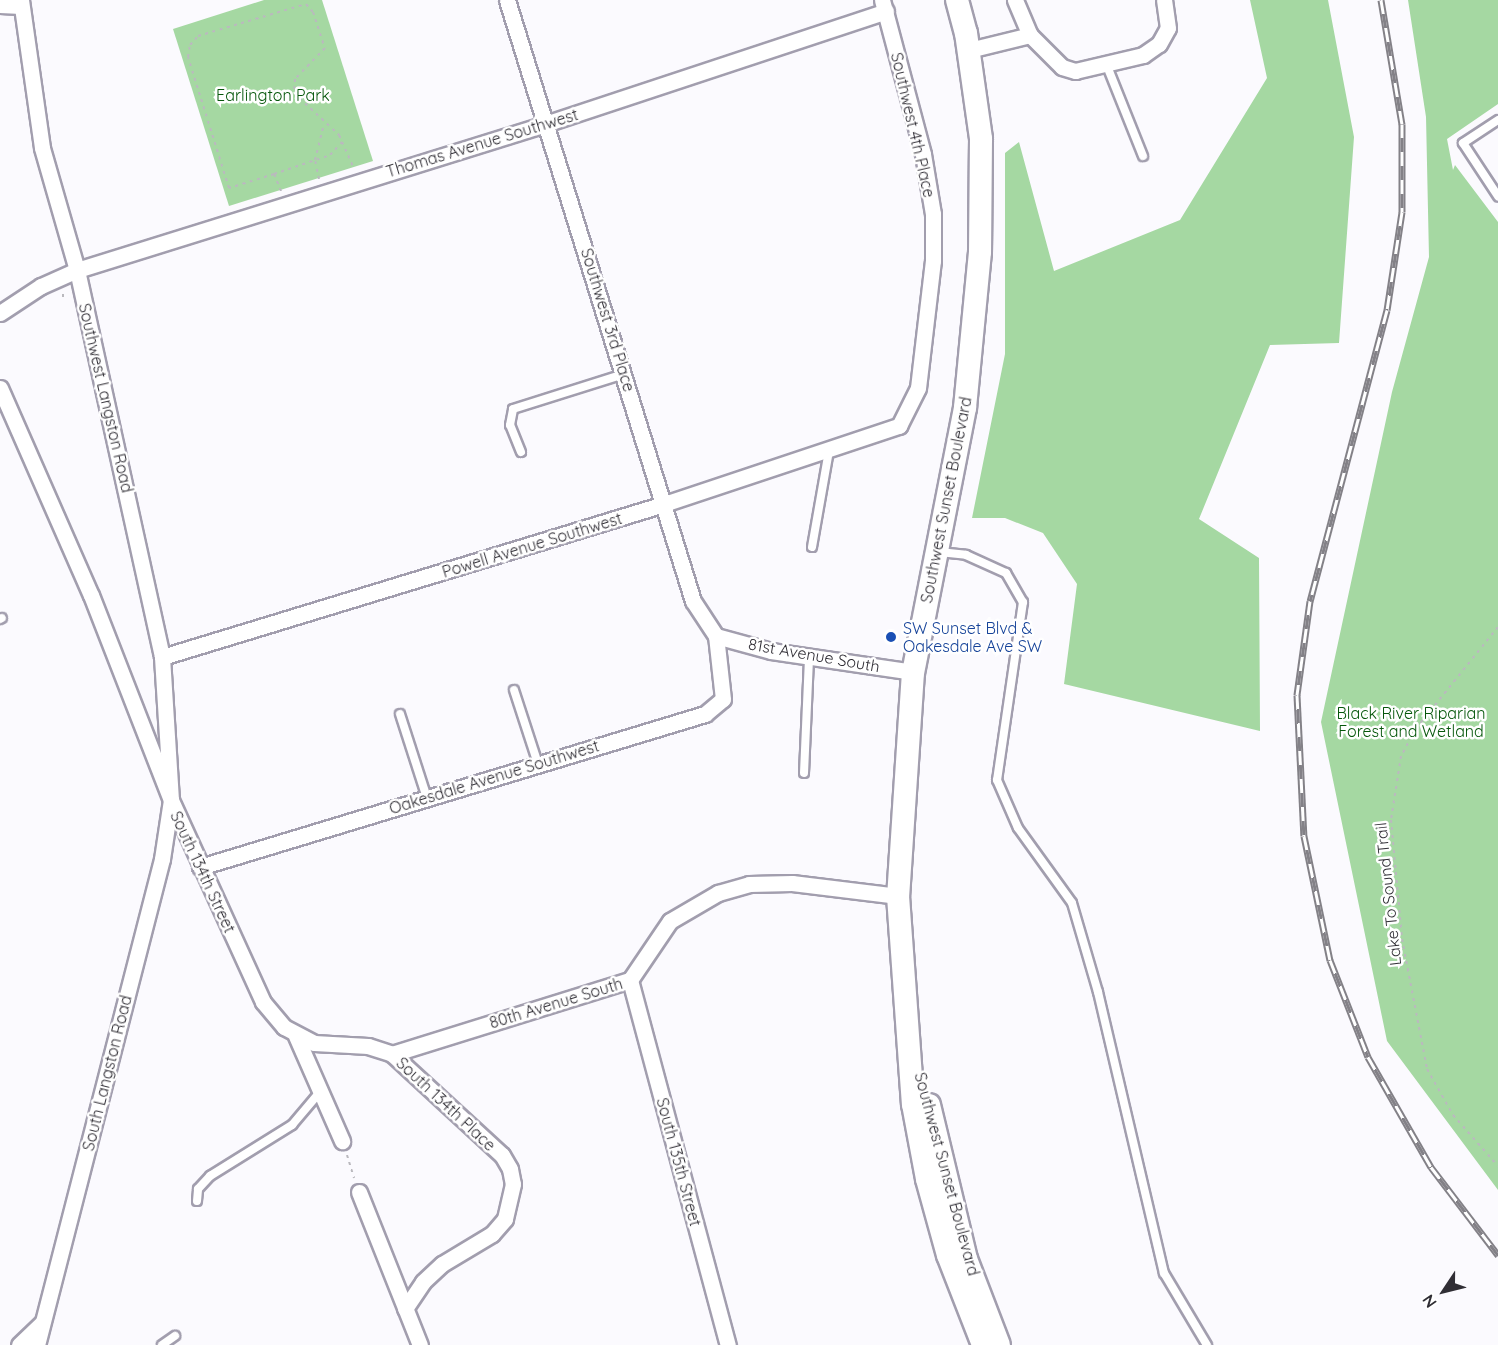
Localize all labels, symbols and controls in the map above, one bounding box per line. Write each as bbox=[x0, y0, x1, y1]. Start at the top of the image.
street label: Southwest 4th Place bbox=[887, 51, 939, 199]
park label: Earlington Park bbox=[216, 85, 330, 105]
street label: Thomas Avenue Southwest bbox=[384, 105, 580, 181]
street label: Southwest 3rd Place bbox=[577, 246, 639, 394]
street label: Southwest Langston Road bbox=[75, 301, 137, 495]
street label: Southwest Sunset Boulevard bbox=[917, 395, 975, 605]
street label: Powell Avenue Southwest bbox=[440, 508, 624, 582]
place label: SW Sunset Blvd & Oakesdale Ave SW bbox=[903, 618, 1042, 656]
marker: SW Sunset Blvd & Oakesdale Ave SW bbox=[884, 630, 898, 644]
street label: 81st Avenue South bbox=[747, 634, 881, 676]
park label: Black River Riparian Forest and Wetland bbox=[1336, 703, 1486, 741]
street label: Oakesdale Avenue Southwest bbox=[387, 736, 601, 818]
street label: South 134th Street bbox=[166, 808, 240, 936]
street label: Lake To Sound Trail bbox=[1371, 821, 1405, 967]
street label: 80th Avenue South bbox=[487, 974, 625, 1032]
street label: South Langston Road bbox=[78, 993, 136, 1153]
street label: South 134th Place bbox=[392, 1053, 500, 1155]
street label: Southwest Sunset Boulevard bbox=[911, 1070, 983, 1278]
street label: South 135th Street bbox=[653, 1096, 705, 1228]
north arrow bbox=[1414, 1261, 1474, 1321]
text: N bbox=[1418, 1291, 1441, 1312]

